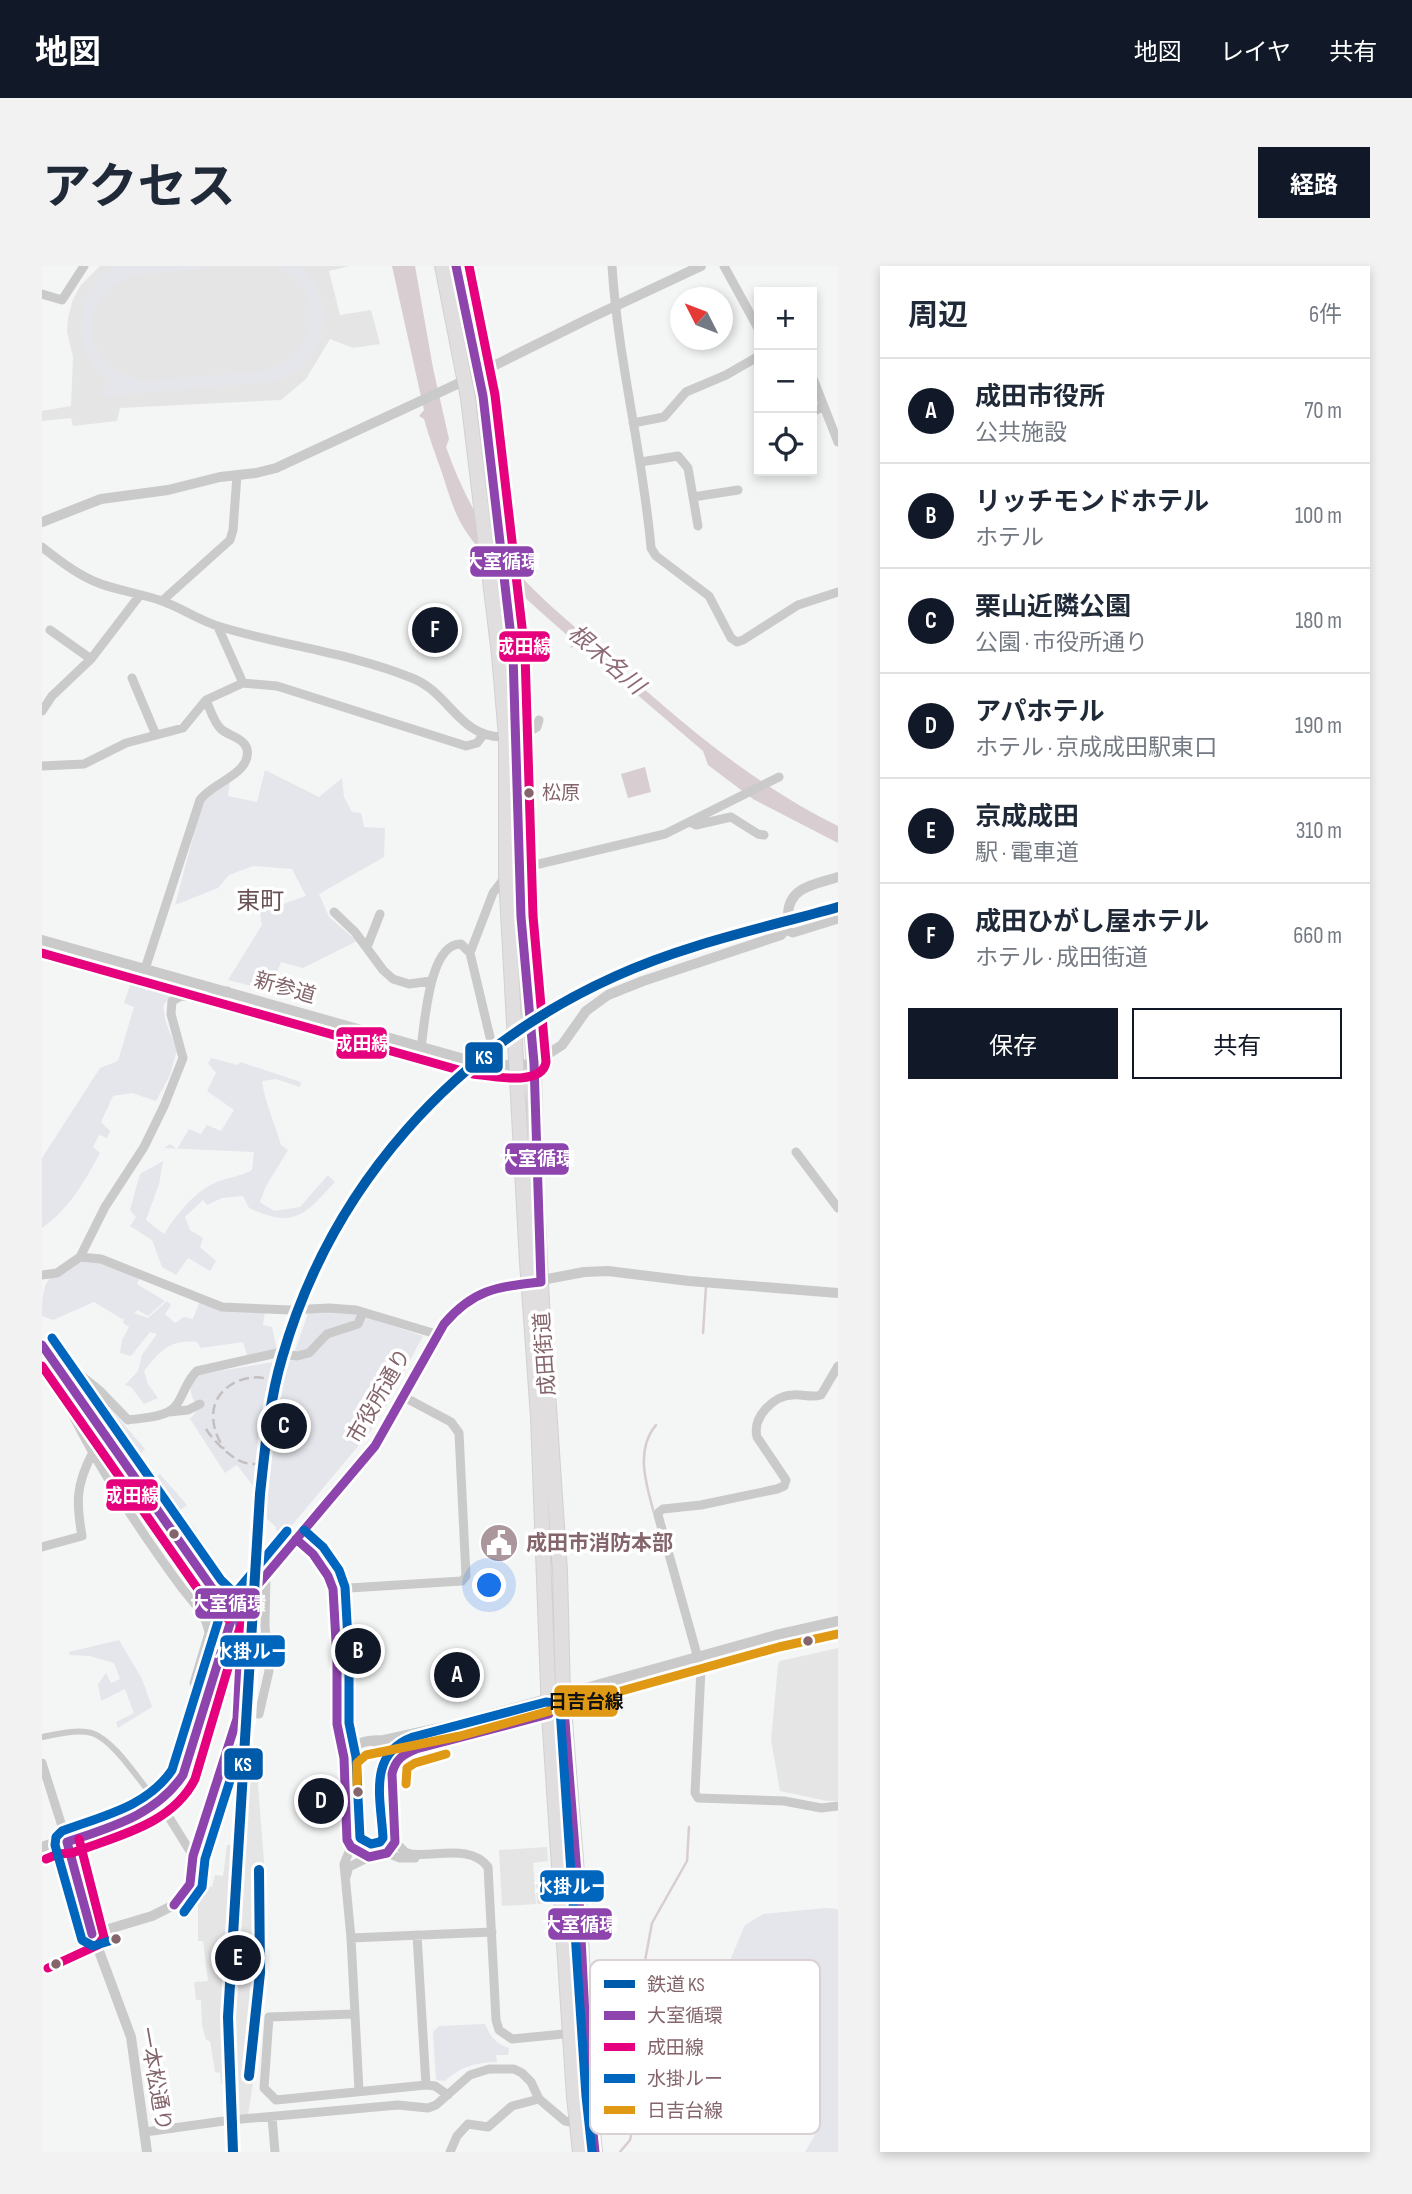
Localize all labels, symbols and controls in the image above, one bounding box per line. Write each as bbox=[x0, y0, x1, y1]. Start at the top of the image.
text: 地図 bbox=[35, 33, 101, 73]
text: 地図 bbox=[1134, 38, 1182, 67]
text: レイヤ bbox=[1220, 38, 1291, 67]
text: 共有 bbox=[1329, 38, 1377, 67]
button: 経路 bbox=[1258, 147, 1370, 218]
text: アクセス bbox=[42, 159, 236, 218]
north arrow bbox=[670, 287, 733, 350]
map controls bbox=[754, 287, 817, 476]
button: + bbox=[754, 287, 817, 350]
text: 周辺 bbox=[908, 298, 968, 334]
text: 6件 bbox=[1309, 301, 1342, 329]
button: − bbox=[754, 350, 817, 413]
text: 成田市役所 bbox=[975, 382, 1105, 413]
text: A bbox=[926, 397, 936, 425]
text: 70 m bbox=[1304, 397, 1342, 425]
button: locate bbox=[754, 413, 817, 476]
text: 公共施設 bbox=[975, 419, 1067, 447]
text: リッチモンドホテル bbox=[975, 487, 1209, 518]
text: B bbox=[926, 502, 936, 530]
text: 100 m bbox=[1295, 502, 1342, 530]
text: ホテル bbox=[975, 524, 1044, 552]
line badge: 大室循環 bbox=[469, 545, 535, 578]
text: 大室循環 bbox=[464, 551, 540, 574]
text: 栗山近隣公園 bbox=[975, 592, 1131, 623]
pin: F bbox=[412, 604, 458, 656]
text: C bbox=[925, 607, 937, 635]
text: 180 m bbox=[1295, 607, 1342, 635]
water label: 根木名川 bbox=[562, 619, 652, 703]
text: 公園 · 市役所通り bbox=[975, 629, 1148, 657]
line badge: 成田線 bbox=[498, 630, 551, 663]
text: 成田線 bbox=[495, 636, 553, 659]
text: アパホテル bbox=[975, 697, 1104, 728]
text: D bbox=[925, 712, 937, 740]
text: 190 m bbox=[1295, 712, 1342, 740]
text: ホテル · 京成成田駅東口 bbox=[975, 734, 1217, 762]
place label: 松原 bbox=[542, 782, 580, 805]
marker: 松原 bbox=[522, 786, 536, 800]
text: 京成成田 bbox=[975, 802, 1079, 833]
text: E bbox=[926, 817, 936, 845]
text: 310 m bbox=[1296, 817, 1342, 845]
text: 駅 · 電車道 bbox=[975, 839, 1079, 867]
district label: 東町 bbox=[236, 887, 284, 916]
text: 成田ひがし屋ホテル bbox=[975, 907, 1209, 938]
text: F bbox=[926, 922, 936, 950]
text: 660 m bbox=[1293, 922, 1342, 950]
text: ホテル · 成田街道 bbox=[975, 944, 1148, 972]
street label: 新参道 bbox=[251, 967, 319, 1009]
button: 保存 bbox=[908, 1008, 1118, 1079]
button: 共有 bbox=[1132, 1008, 1342, 1079]
line badge: 成田線 bbox=[335, 1026, 388, 1060]
text: 成田線 bbox=[333, 1033, 391, 1056]
line badge: KS bbox=[464, 1041, 504, 1074]
text: KS bbox=[475, 1047, 493, 1070]
line badge: 大室循環 bbox=[504, 1142, 570, 1176]
text: 大室循環 bbox=[499, 1148, 575, 1171]
street label: 成田街道 bbox=[530, 1311, 560, 1397]
street label: 市役所通り bbox=[342, 1344, 416, 1448]
pin: C bbox=[261, 1400, 307, 1452]
line badge: 成田線 bbox=[105, 1478, 159, 1512]
text: 成田線 bbox=[103, 1485, 161, 1508]
public building icon: 成田市消防本部 bbox=[478, 1522, 520, 1564]
unlabelled marker bbox=[167, 1527, 181, 1541]
place label: 成田市消防本部 bbox=[526, 1531, 673, 1556]
your location bbox=[472, 1568, 506, 1602]
line badge: 大室循環 bbox=[194, 1587, 261, 1620]
text: 大室循環 bbox=[190, 1593, 266, 1616]
pin: B bbox=[335, 1625, 381, 1677]
line badge: 水掛ルー bbox=[219, 1634, 286, 1668]
unlabelled marker bbox=[801, 1634, 815, 1648]
text: 水掛ルー bbox=[214, 1641, 290, 1664]
pin: A bbox=[434, 1649, 480, 1701]
line badge: 日吉台線 bbox=[553, 1684, 619, 1718]
text: 日吉台線 bbox=[548, 1691, 624, 1714]
line badge: KS bbox=[223, 1747, 264, 1781]
text: KS bbox=[234, 1754, 252, 1777]
pin: D bbox=[298, 1775, 344, 1827]
unlabelled marker bbox=[351, 1785, 365, 1799]
line badge: 水掛ルー bbox=[539, 1869, 605, 1903]
text: 水掛ルー bbox=[534, 1876, 610, 1899]
line badge: 大室循環 bbox=[547, 1907, 613, 1941]
text: 大室循環 bbox=[542, 1914, 618, 1937]
unlabelled marker bbox=[109, 1932, 123, 1946]
pin: E bbox=[215, 1932, 261, 1984]
unlabelled marker bbox=[49, 1957, 63, 1971]
legend bbox=[590, 1960, 820, 2134]
text: 鉄道 KS bbox=[647, 1974, 705, 1997]
text: 大室循環 bbox=[647, 2005, 723, 2028]
street label: 一本松通り bbox=[134, 2025, 176, 2133]
text: 成田線 bbox=[647, 2037, 704, 2060]
text: 水掛ルー bbox=[647, 2068, 723, 2091]
text: 日吉台線 bbox=[647, 2100, 723, 2123]

